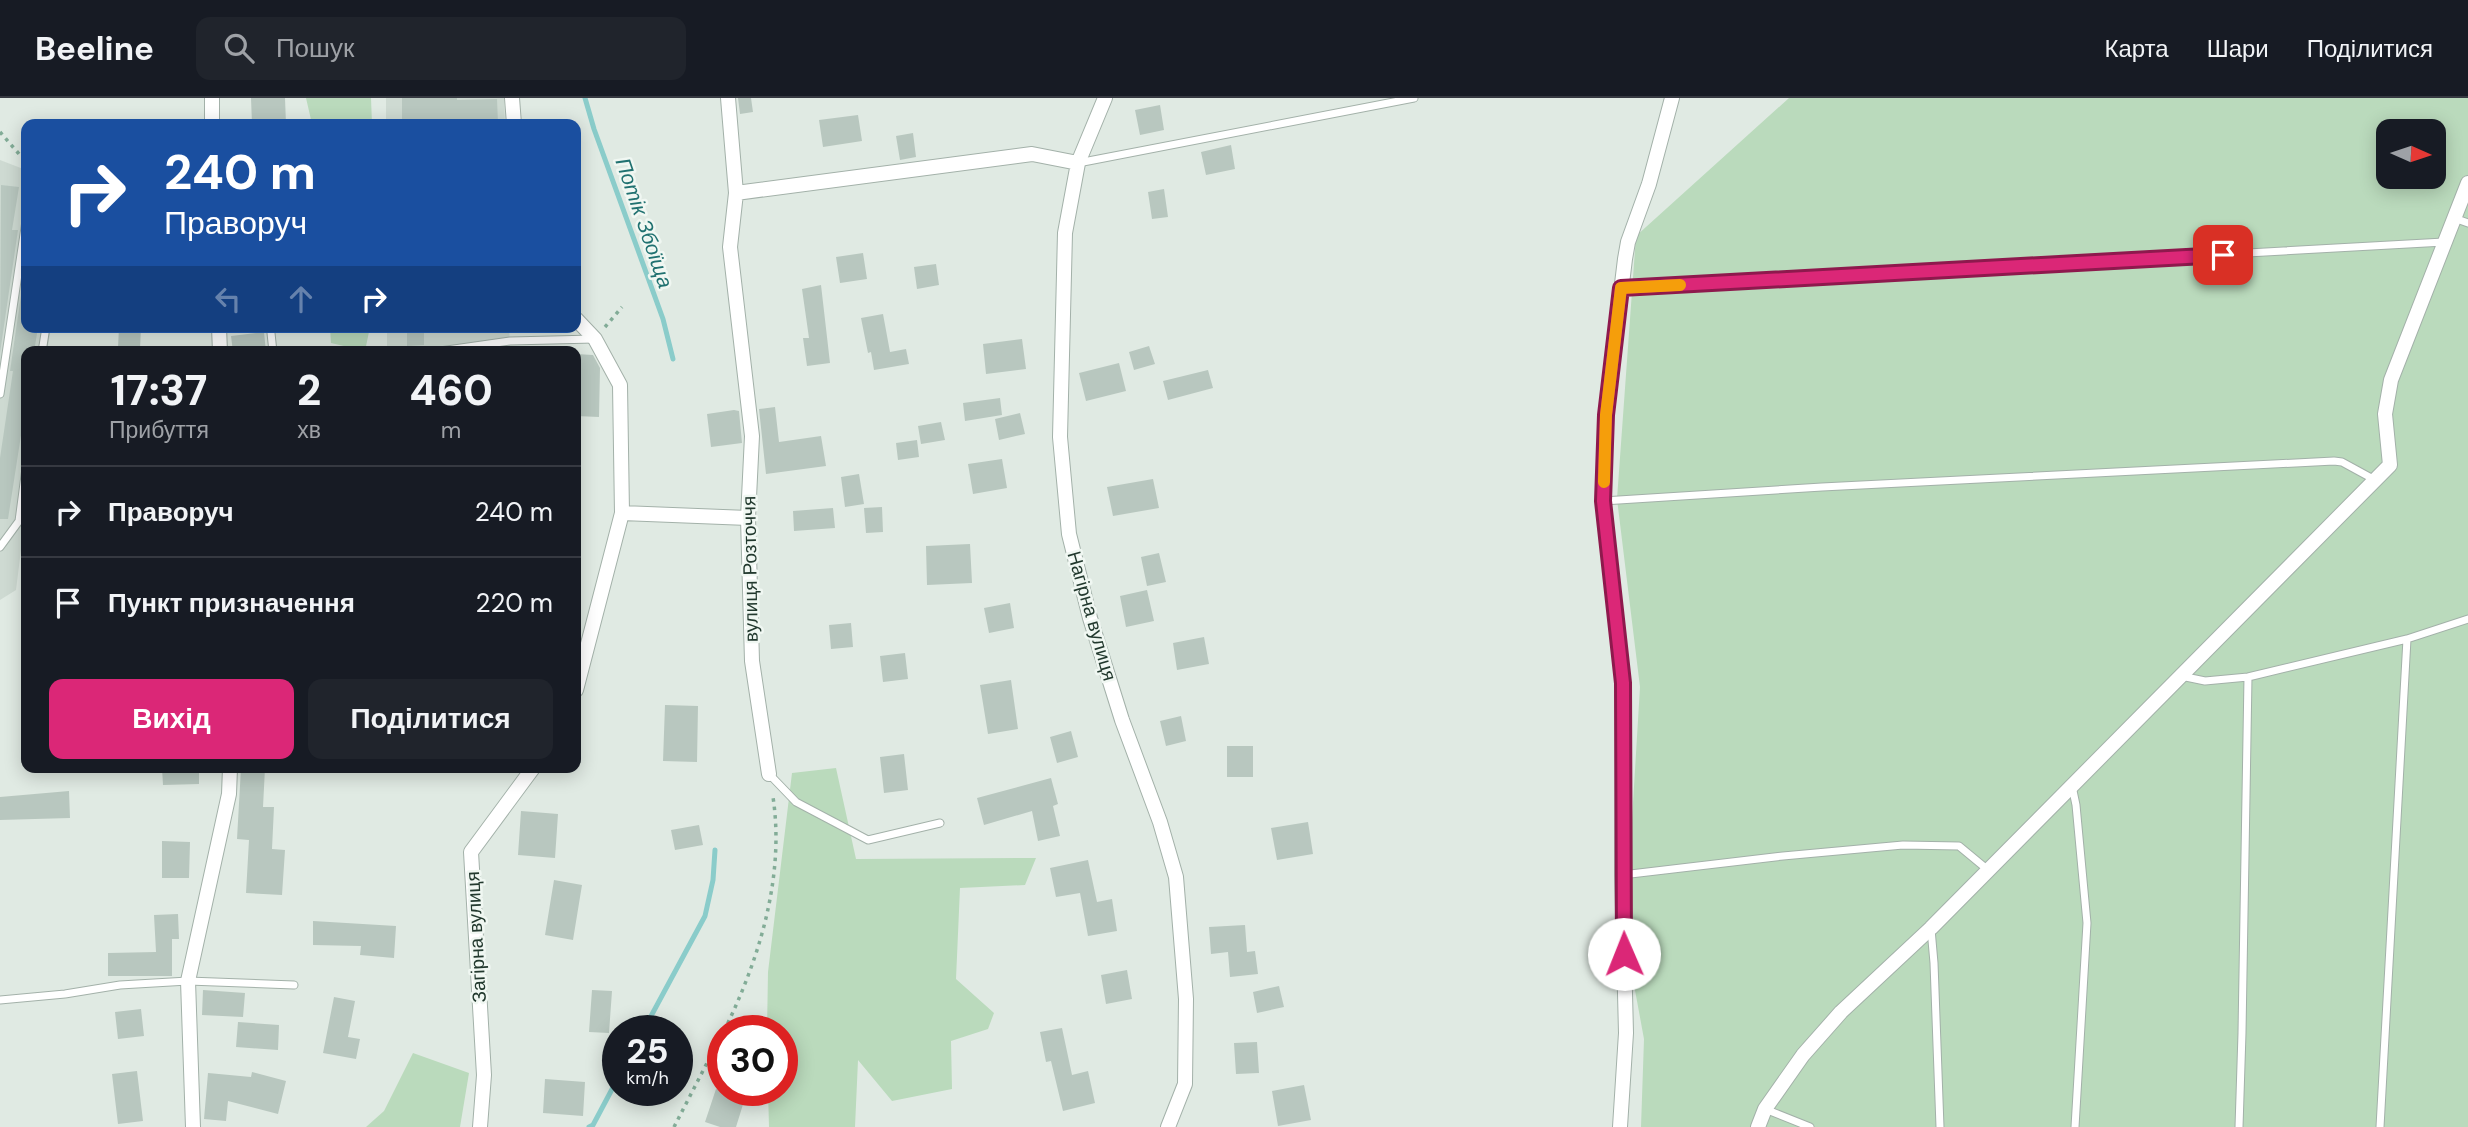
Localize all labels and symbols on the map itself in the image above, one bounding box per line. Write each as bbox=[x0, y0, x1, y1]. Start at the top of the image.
north arrow bbox=[2376, 119, 2446, 189]
water label: Потік Збоїща bbox=[609, 154, 679, 292]
pin bbox=[2193, 225, 2253, 285]
street label: вулиця Розточчя bbox=[736, 496, 764, 642]
street label: Нагірна вулиця bbox=[1062, 548, 1122, 684]
street label: Загірна вулиця bbox=[460, 871, 492, 1003]
position arrow bbox=[1587, 917, 1661, 991]
speed limit sign: 30 bbox=[707, 1015, 798, 1106]

